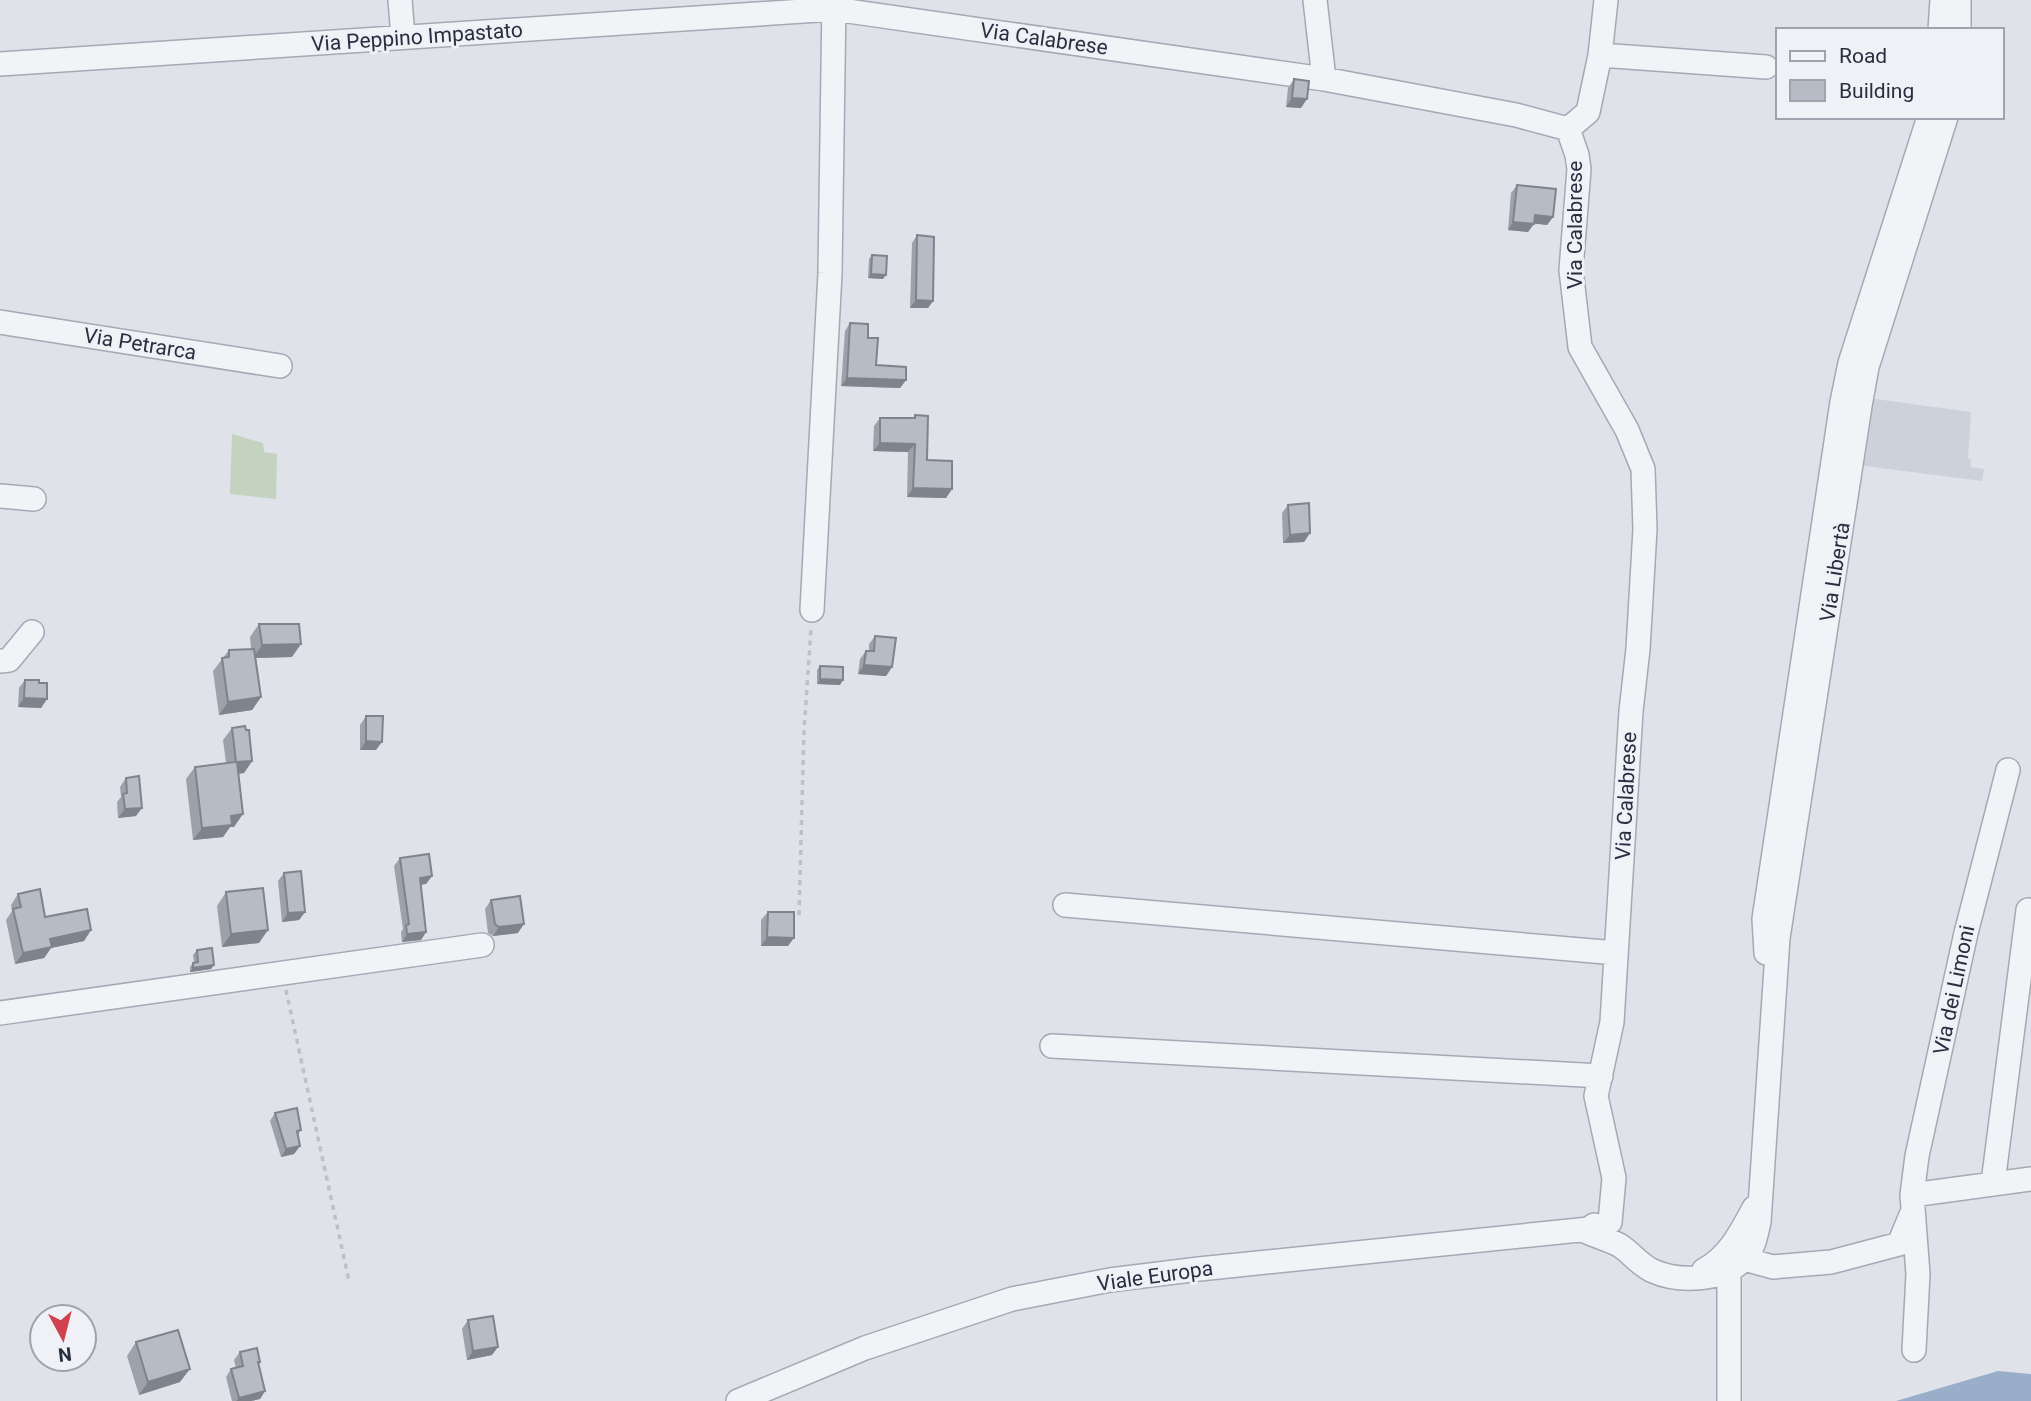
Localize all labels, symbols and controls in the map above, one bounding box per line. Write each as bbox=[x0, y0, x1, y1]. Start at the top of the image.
street label: Via Peppino Impastato bbox=[310, 18, 524, 56]
street label: Via Calabrese bbox=[979, 18, 1109, 60]
legend bbox=[1776, 28, 2003, 119]
text: Road bbox=[1839, 44, 1887, 68]
text: Building bbox=[1839, 79, 1914, 103]
street label: Via Calabrese bbox=[1563, 161, 1587, 289]
street label: Via Petrarca bbox=[82, 323, 198, 365]
street label: Via Libertà bbox=[1815, 521, 1855, 623]
street label: Via Calabrese bbox=[1611, 731, 1641, 861]
street label: Via dei Limoni bbox=[1929, 923, 1979, 1057]
street label: Viale Europa bbox=[1095, 1256, 1215, 1296]
north arrow bbox=[28, 1303, 98, 1373]
text: N bbox=[57, 1342, 73, 1367]

